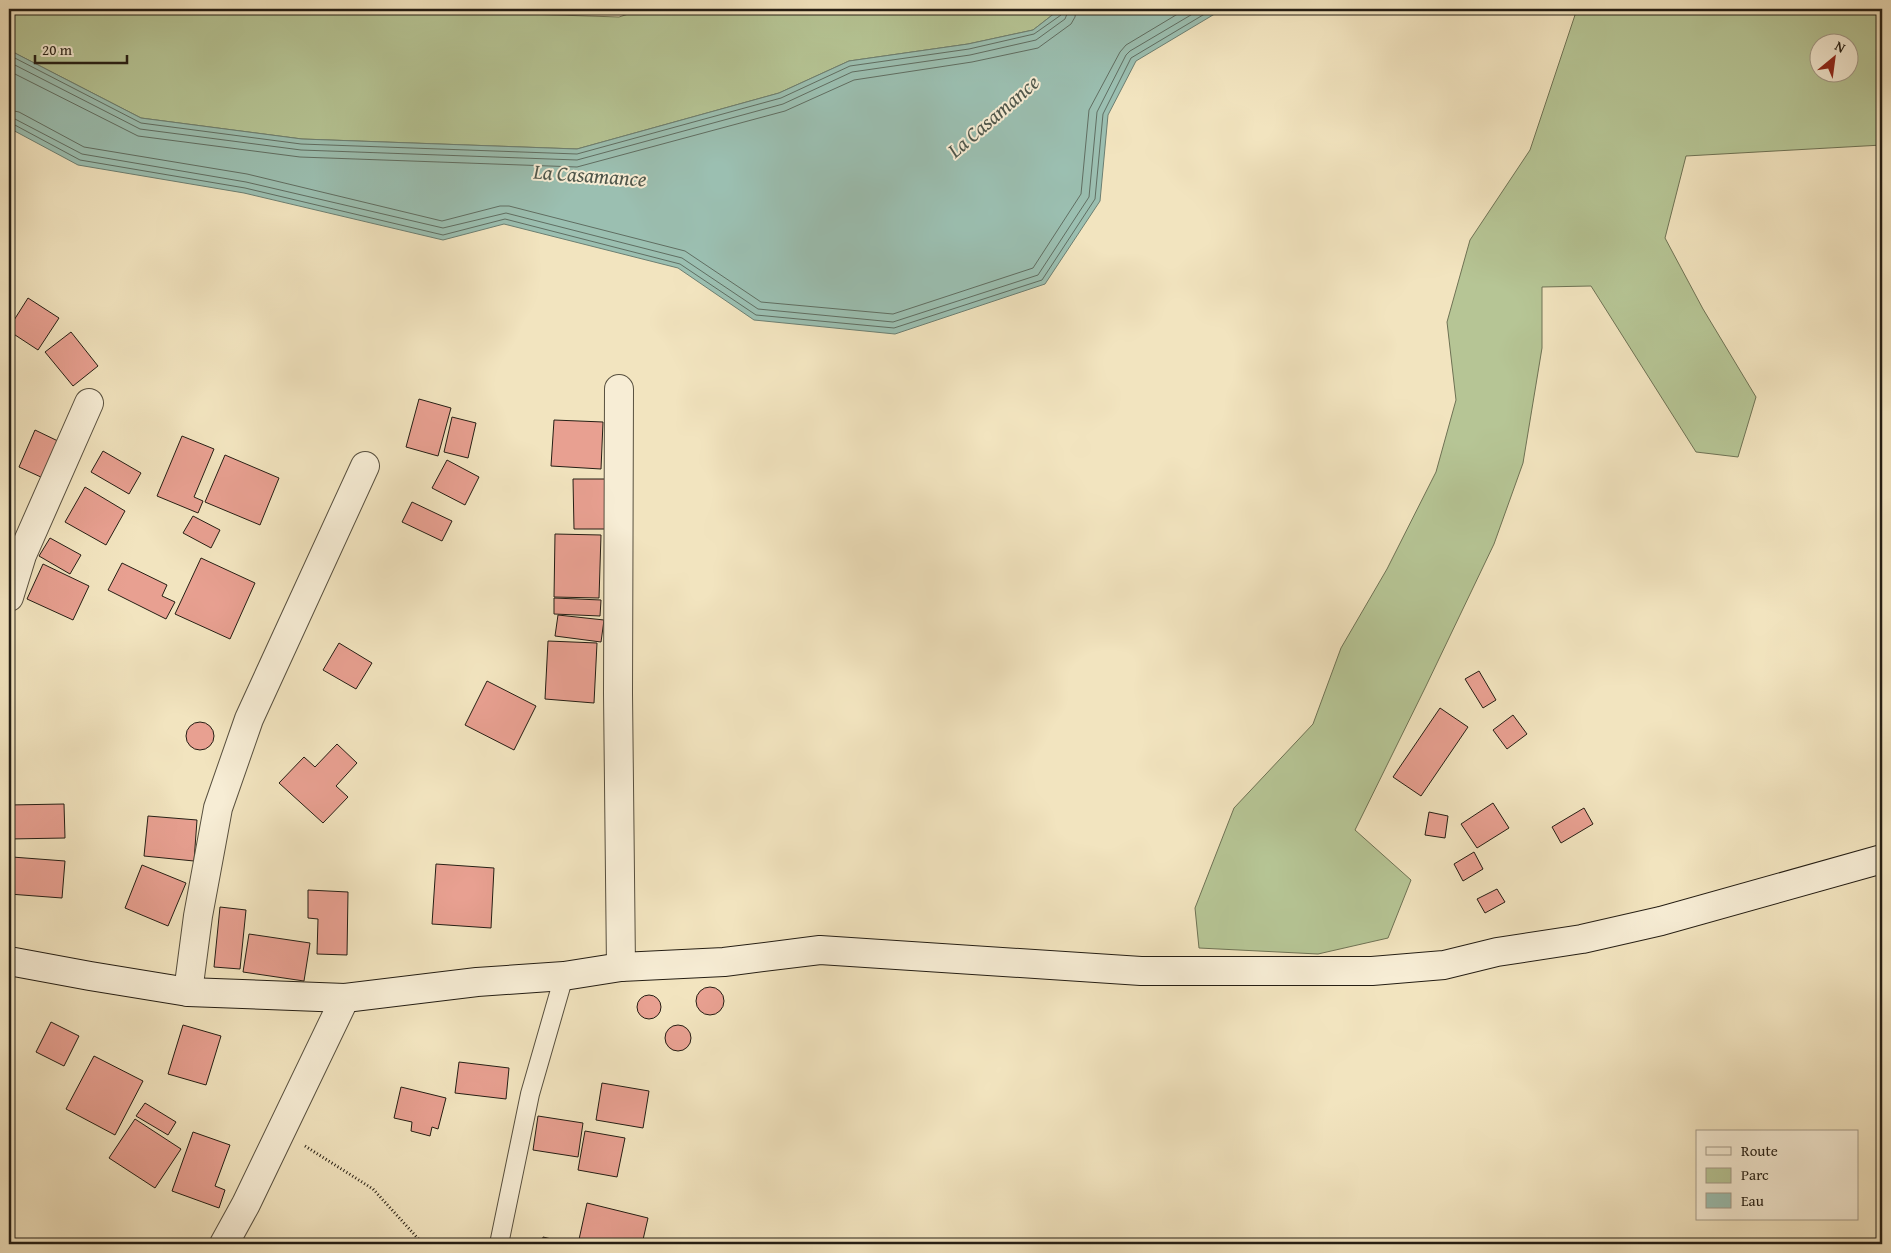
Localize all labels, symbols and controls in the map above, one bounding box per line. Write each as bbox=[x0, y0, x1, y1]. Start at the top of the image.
scale bar bbox=[35, 32, 128, 64]
north arrow bbox=[1808, 32, 1858, 82]
text: N bbox=[1831, 36, 1850, 58]
text: 20 m bbox=[42, 39, 73, 60]
water label: La Casamance bbox=[939, 67, 1046, 166]
water label: La Casamance bbox=[531, 156, 648, 194]
legend bbox=[1696, 1130, 1858, 1220]
text: Route bbox=[1741, 1140, 1778, 1161]
text: Parc bbox=[1741, 1164, 1769, 1185]
text: Eau bbox=[1741, 1190, 1765, 1211]

